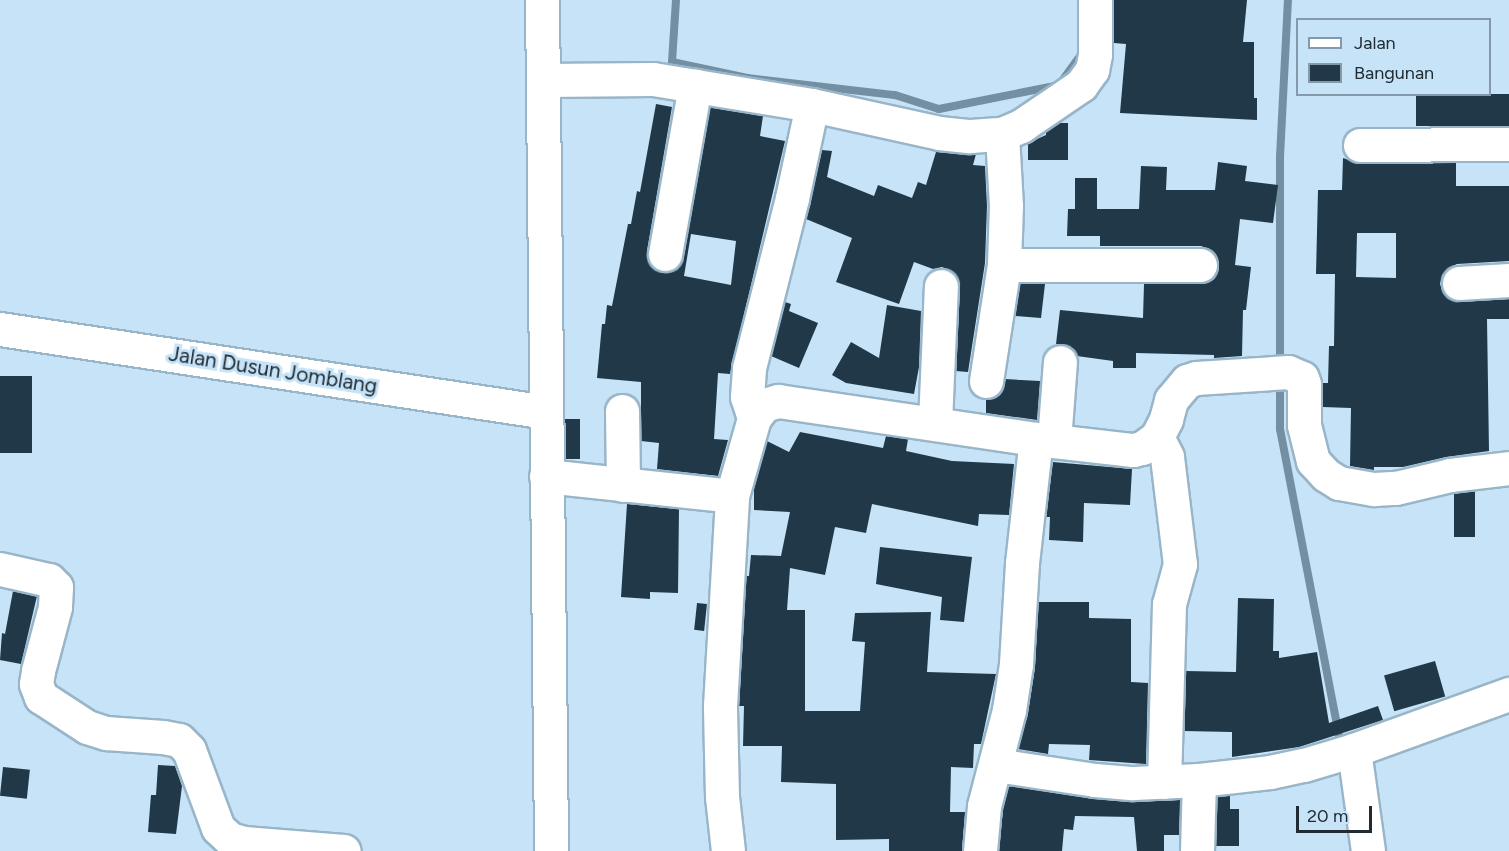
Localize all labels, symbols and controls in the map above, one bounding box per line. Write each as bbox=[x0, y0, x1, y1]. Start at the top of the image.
legend bbox=[1296, 18, 1491, 96]
text: Jalan bbox=[1354, 32, 1396, 54]
text: Bangunan bbox=[1354, 62, 1434, 84]
street label: Jalan Dusun Jomblang bbox=[167, 341, 379, 399]
scale bar bbox=[1299, 794, 1376, 832]
text: 20 m bbox=[1307, 805, 1348, 827]

